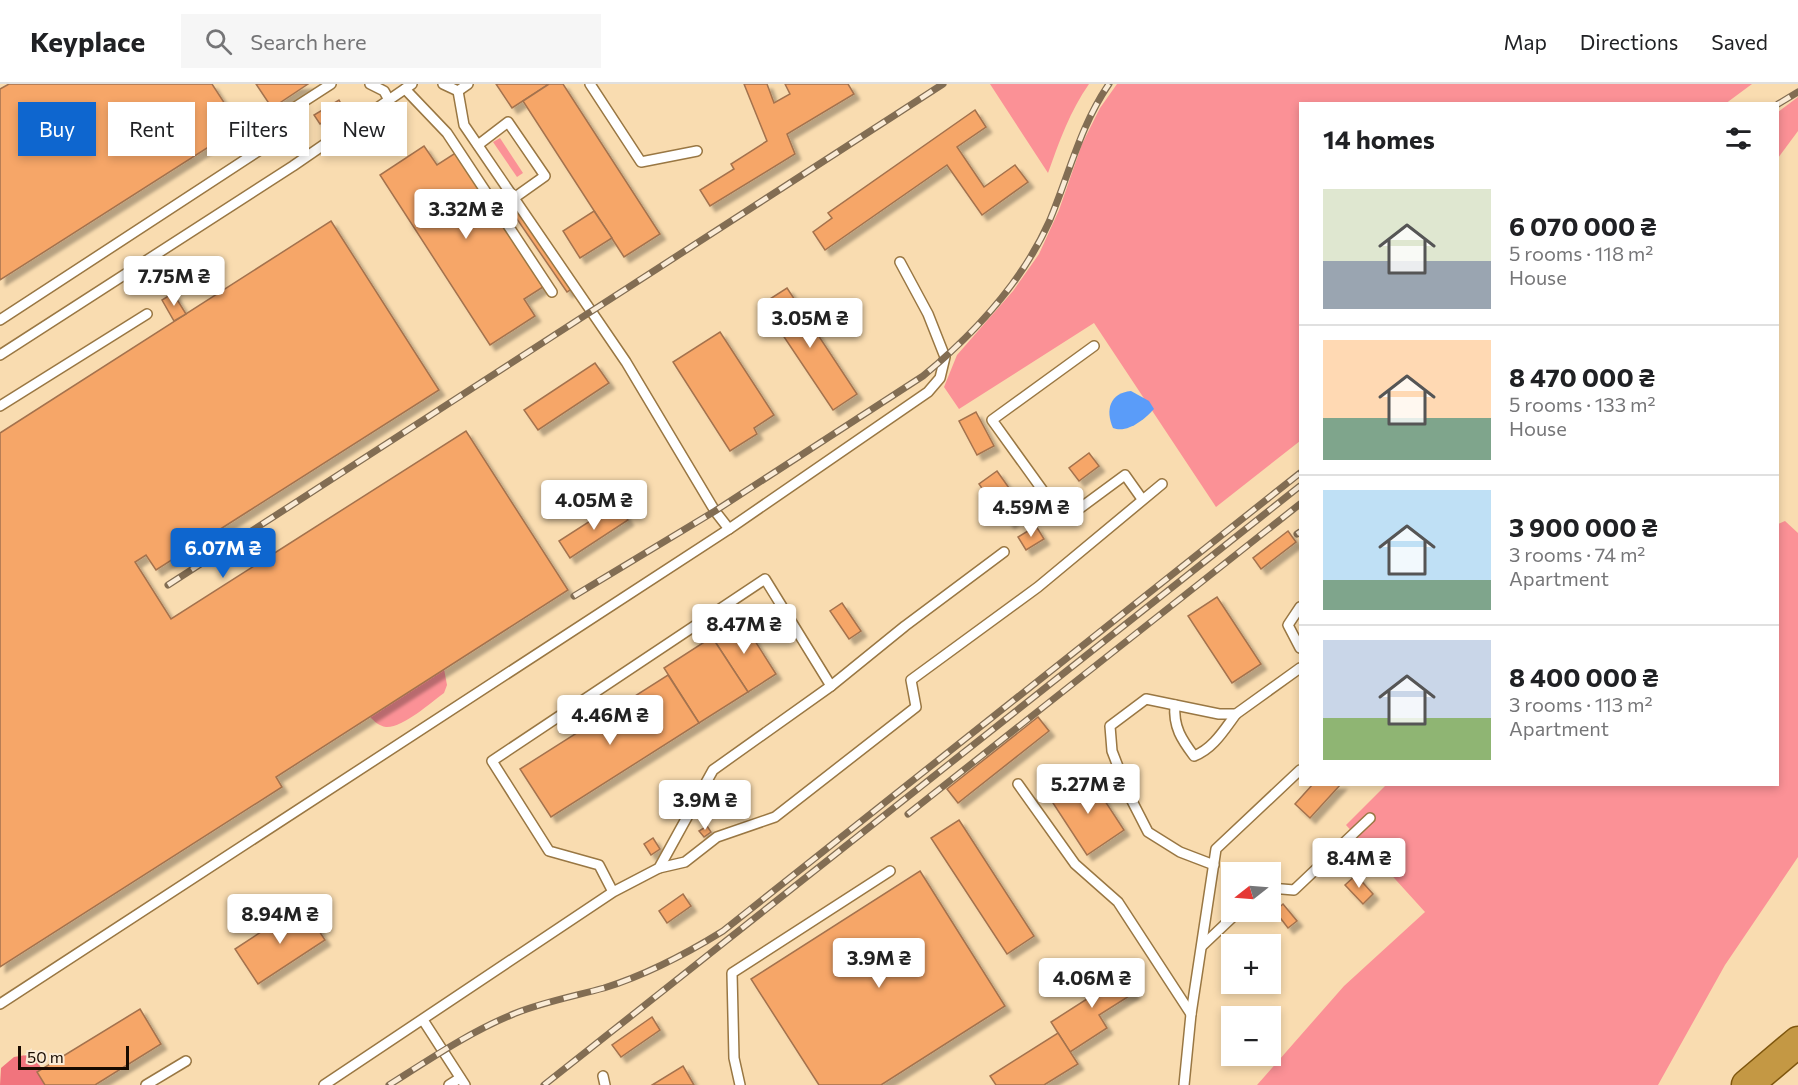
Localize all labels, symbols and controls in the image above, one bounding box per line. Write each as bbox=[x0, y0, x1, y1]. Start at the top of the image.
search box bbox=[181, 14, 601, 68]
text: Keyplace bbox=[30, 24, 145, 58]
icon: search bbox=[202, 25, 235, 58]
text: Search here bbox=[250, 28, 367, 55]
text: Map bbox=[1504, 29, 1547, 54]
text: Directions bbox=[1580, 29, 1678, 54]
text: Saved bbox=[1711, 29, 1768, 54]
chip: Buy bbox=[18, 102, 96, 156]
chip: Rent bbox=[108, 102, 195, 156]
chip: Filters bbox=[207, 102, 309, 156]
chip: New bbox=[321, 102, 407, 156]
icon: filters bbox=[1722, 122, 1755, 155]
text: 14 homes bbox=[1323, 123, 1435, 154]
pin: 3.32M ₴ bbox=[411, 189, 521, 240]
text: 3.32M ₴ bbox=[428, 196, 504, 220]
text: 6 070 000 ₴ bbox=[1509, 210, 1657, 241]
icon: home bbox=[1371, 213, 1443, 285]
text: 5 rooms · 118 m² bbox=[1509, 241, 1653, 265]
pin: 7.75M ₴ bbox=[119, 256, 229, 307]
text: 7.75M ₴ bbox=[138, 263, 210, 287]
text: House bbox=[1509, 265, 1567, 289]
pin: 3.05M ₴ bbox=[755, 298, 865, 349]
text: 3.05M ₴ bbox=[772, 305, 848, 329]
text: 8 470 000 ₴ bbox=[1509, 361, 1655, 392]
icon: home bbox=[1371, 364, 1443, 436]
text: 5 rooms · 133 m² bbox=[1509, 392, 1655, 416]
text: House bbox=[1509, 416, 1567, 440]
pin: 4.05M ₴ bbox=[539, 480, 649, 531]
text: 4.05M ₴ bbox=[555, 487, 633, 511]
pin: 4.59M ₴ bbox=[976, 487, 1086, 538]
text: 4.59M ₴ bbox=[992, 494, 1070, 518]
text: 3 900 000 ₴ bbox=[1509, 511, 1658, 542]
icon: home bbox=[1371, 514, 1443, 586]
pin: 6.07M ₴ bbox=[168, 528, 278, 579]
text: 6.07M ₴ bbox=[185, 535, 261, 559]
text: 3 rooms · 74 m² bbox=[1509, 542, 1645, 566]
text: Apartment bbox=[1509, 566, 1609, 590]
pin: 8.47M ₴ bbox=[689, 604, 799, 655]
text: 8.47M ₴ bbox=[706, 611, 782, 635]
text: 8 400 000 ₴ bbox=[1509, 661, 1659, 692]
icon: home bbox=[1371, 664, 1443, 736]
text: 3 rooms · 113 m² bbox=[1509, 692, 1653, 716]
pin: 4.46M ₴ bbox=[555, 695, 665, 746]
text: 4.46M ₴ bbox=[571, 702, 649, 726]
text: Apartment bbox=[1509, 716, 1609, 740]
pin: 5.27M ₴ bbox=[1033, 764, 1143, 815]
text: 5.27M ₴ bbox=[1051, 771, 1125, 795]
pin: 3.9M ₴ bbox=[656, 780, 754, 831]
text: 3.9M ₴ bbox=[673, 787, 737, 811]
pin: 8.4M ₴ bbox=[1310, 838, 1408, 889]
text: 8.4M ₴ bbox=[1326, 845, 1392, 869]
north arrow bbox=[1221, 862, 1281, 922]
map controls bbox=[1221, 862, 1281, 1066]
pin: 8.94M ₴ bbox=[225, 894, 335, 945]
text: 8.94M ₴ bbox=[241, 901, 319, 925]
button: + bbox=[1221, 934, 1281, 994]
pin: 3.9M ₴ bbox=[830, 938, 928, 989]
text: 3.9M ₴ bbox=[847, 945, 911, 969]
pin: 4.06M ₴ bbox=[1037, 958, 1147, 1009]
text: 4.06M ₴ bbox=[1053, 965, 1131, 989]
button: − bbox=[1221, 1006, 1281, 1066]
scale bar bbox=[18, 1043, 129, 1070]
text: 50 m bbox=[27, 1047, 64, 1066]

